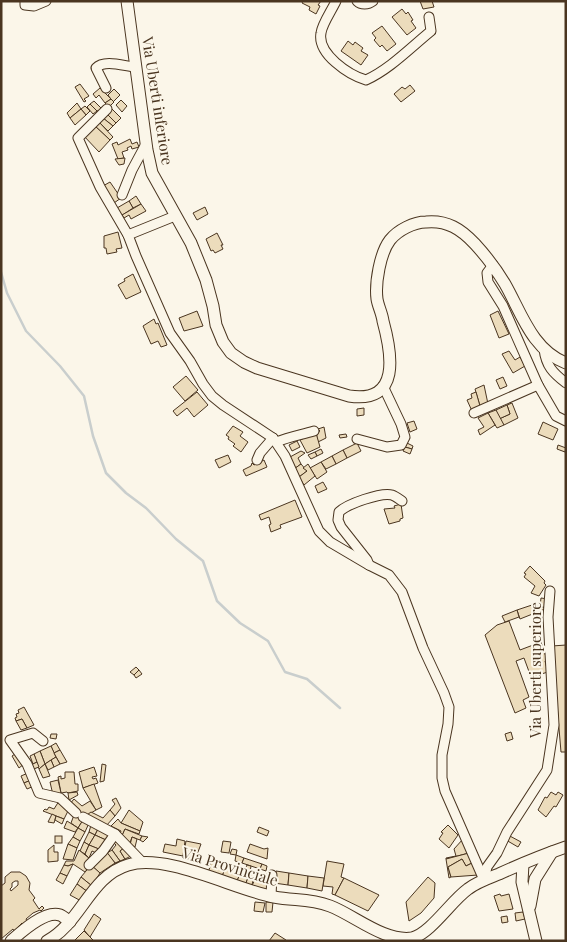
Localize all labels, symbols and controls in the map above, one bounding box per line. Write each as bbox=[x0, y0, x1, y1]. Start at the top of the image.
street label: Via Uberti inferiore bbox=[138, 34, 178, 166]
street label: Via Uberti superiore bbox=[525, 602, 545, 739]
street label: Via Provinciale bbox=[179, 842, 281, 890]

